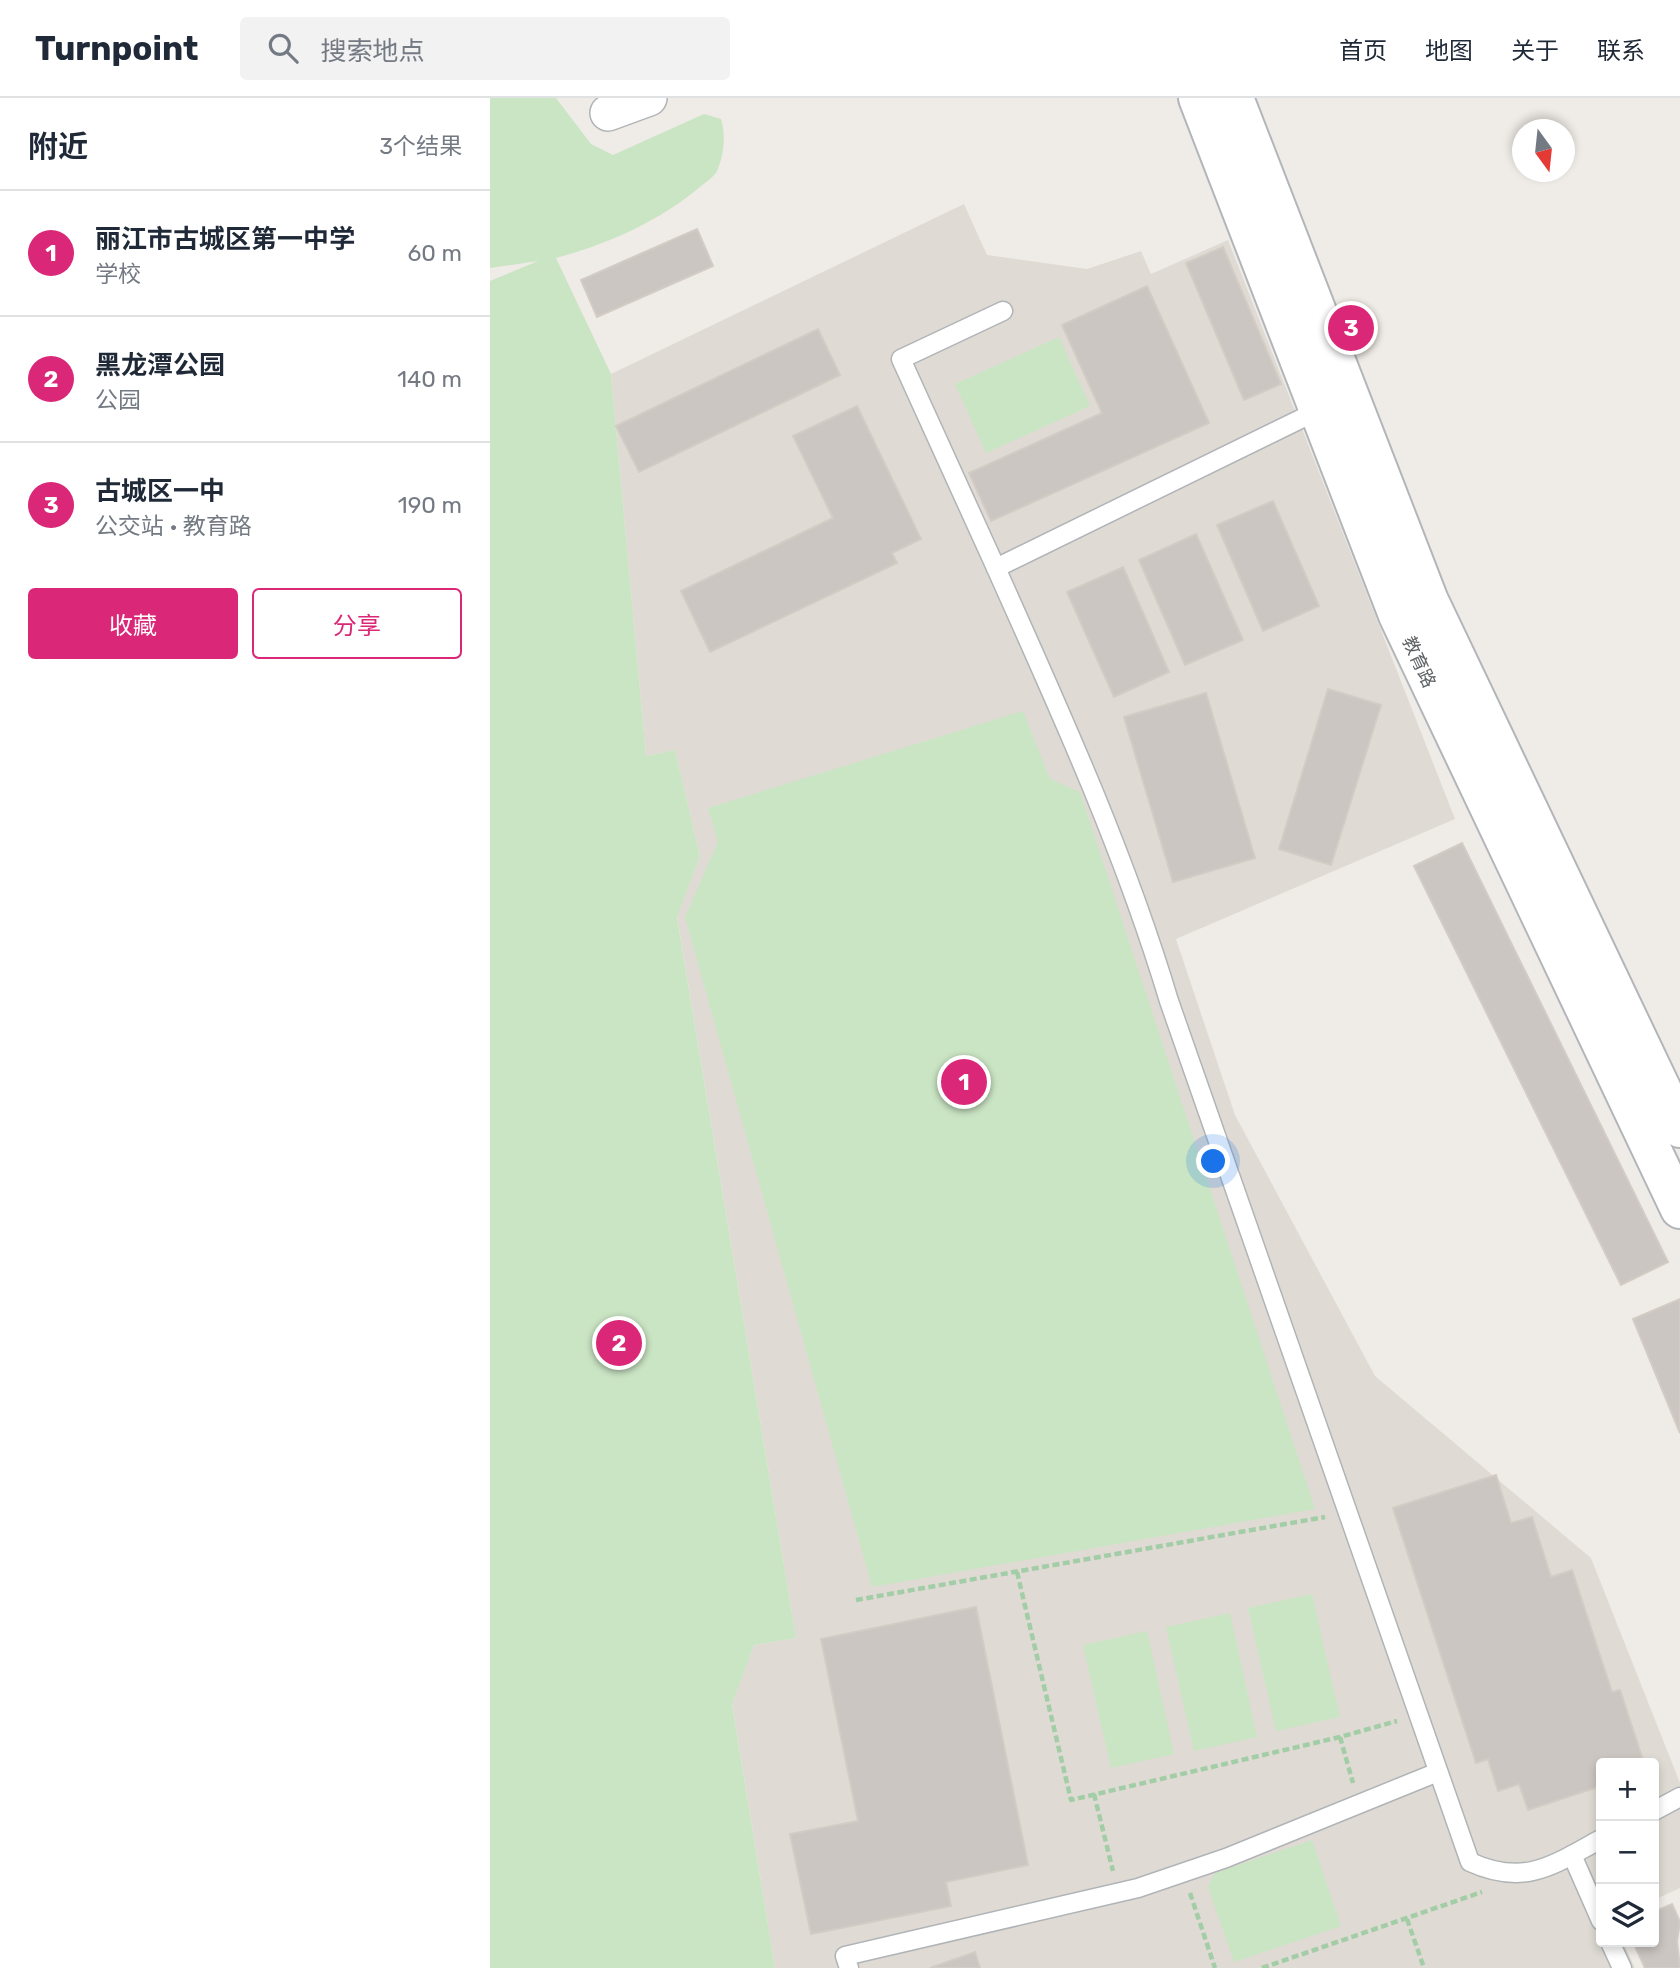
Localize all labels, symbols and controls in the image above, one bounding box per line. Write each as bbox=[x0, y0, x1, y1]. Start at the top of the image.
search box bbox=[240, 17, 730, 80]
text: Turnpoint bbox=[35, 29, 198, 68]
icon: search bbox=[264, 29, 302, 67]
text: 搜索地点 bbox=[320, 36, 424, 67]
text: 首页 bbox=[1339, 37, 1387, 65]
text: 地图 bbox=[1425, 37, 1473, 65]
text: 关于 bbox=[1511, 37, 1559, 65]
text: 联系 bbox=[1597, 37, 1645, 65]
north arrow bbox=[1512, 119, 1575, 182]
text: 附近 bbox=[28, 129, 88, 165]
text: 3个结果 bbox=[379, 132, 462, 160]
text: 丽江市古城区第一中学 bbox=[95, 224, 355, 255]
text: 1 bbox=[45, 239, 57, 267]
text: 60 m bbox=[407, 239, 462, 267]
text: 学校 bbox=[95, 260, 141, 288]
pin: 3 bbox=[1328, 302, 1374, 354]
text: 黑龙潭公园 bbox=[95, 350, 225, 381]
text: 2 bbox=[44, 365, 58, 393]
text: 140 m bbox=[397, 365, 462, 393]
text: 公园 bbox=[95, 386, 141, 414]
text: 古城区一中 bbox=[95, 476, 225, 507]
text: 3 bbox=[43, 491, 59, 519]
text: 190 m bbox=[398, 491, 462, 519]
text: 公交站 · 教育路 bbox=[95, 512, 252, 540]
button: 收藏 bbox=[28, 588, 238, 659]
button: 分享 bbox=[252, 588, 462, 659]
street label: 教育路 bbox=[1398, 633, 1440, 691]
pin: 1 bbox=[941, 1056, 987, 1108]
your location bbox=[1196, 1144, 1230, 1178]
pin: 2 bbox=[596, 1317, 642, 1369]
map controls bbox=[1596, 1758, 1659, 1947]
button: + bbox=[1596, 1758, 1659, 1821]
button: − bbox=[1596, 1821, 1659, 1884]
button: layers bbox=[1596, 1884, 1659, 1947]

